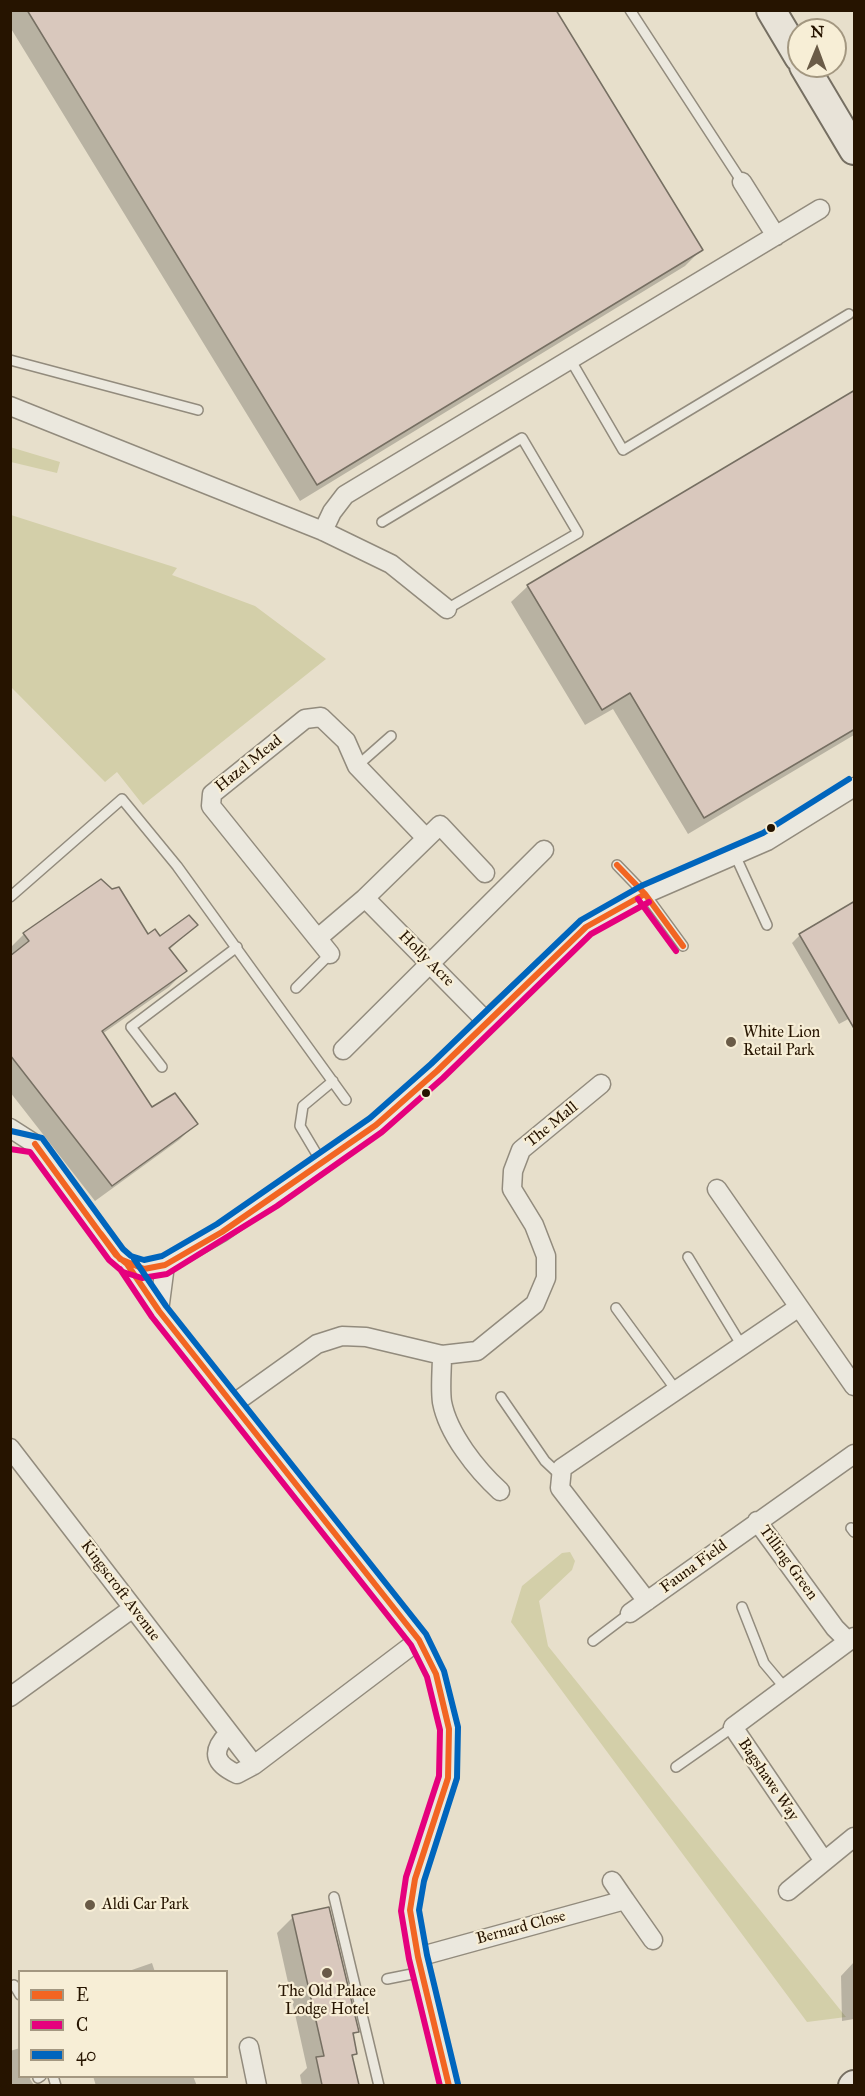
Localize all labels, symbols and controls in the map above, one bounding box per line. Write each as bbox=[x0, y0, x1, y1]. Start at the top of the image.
north arrow bbox=[787, 18, 847, 78]
text: N bbox=[810, 22, 824, 41]
street label: Hazel Mead bbox=[212, 731, 286, 797]
unlabelled marker bbox=[765, 822, 777, 834]
street label: Holly Acre bbox=[394, 927, 458, 991]
place label: White Lion Retail Park bbox=[743, 1023, 820, 1061]
marker: White Lion Retail Park bbox=[724, 1035, 738, 1049]
unlabelled marker bbox=[420, 1087, 432, 1099]
street label: The Mall bbox=[522, 1098, 582, 1152]
street label: Tilling Green bbox=[755, 1522, 821, 1604]
street label: Fauna Field bbox=[657, 1536, 731, 1598]
street label: Kingscroft Avenue bbox=[76, 1537, 164, 1645]
street label: Bagshawe Way bbox=[733, 1735, 803, 1825]
place label: Aldi Car Park bbox=[102, 1895, 189, 1915]
marker: Aldi Car Park bbox=[83, 1898, 97, 1912]
street label: Bernard Close bbox=[474, 1907, 568, 1949]
marker: The Old Palace Lodge Hotel bbox=[320, 1966, 334, 1980]
legend bbox=[18, 1970, 228, 2078]
place label: The Old Palace Lodge Hotel bbox=[278, 1982, 376, 2020]
text: E bbox=[76, 1984, 89, 2006]
text: C bbox=[76, 2014, 88, 2036]
text: 40 bbox=[76, 2044, 97, 2066]

